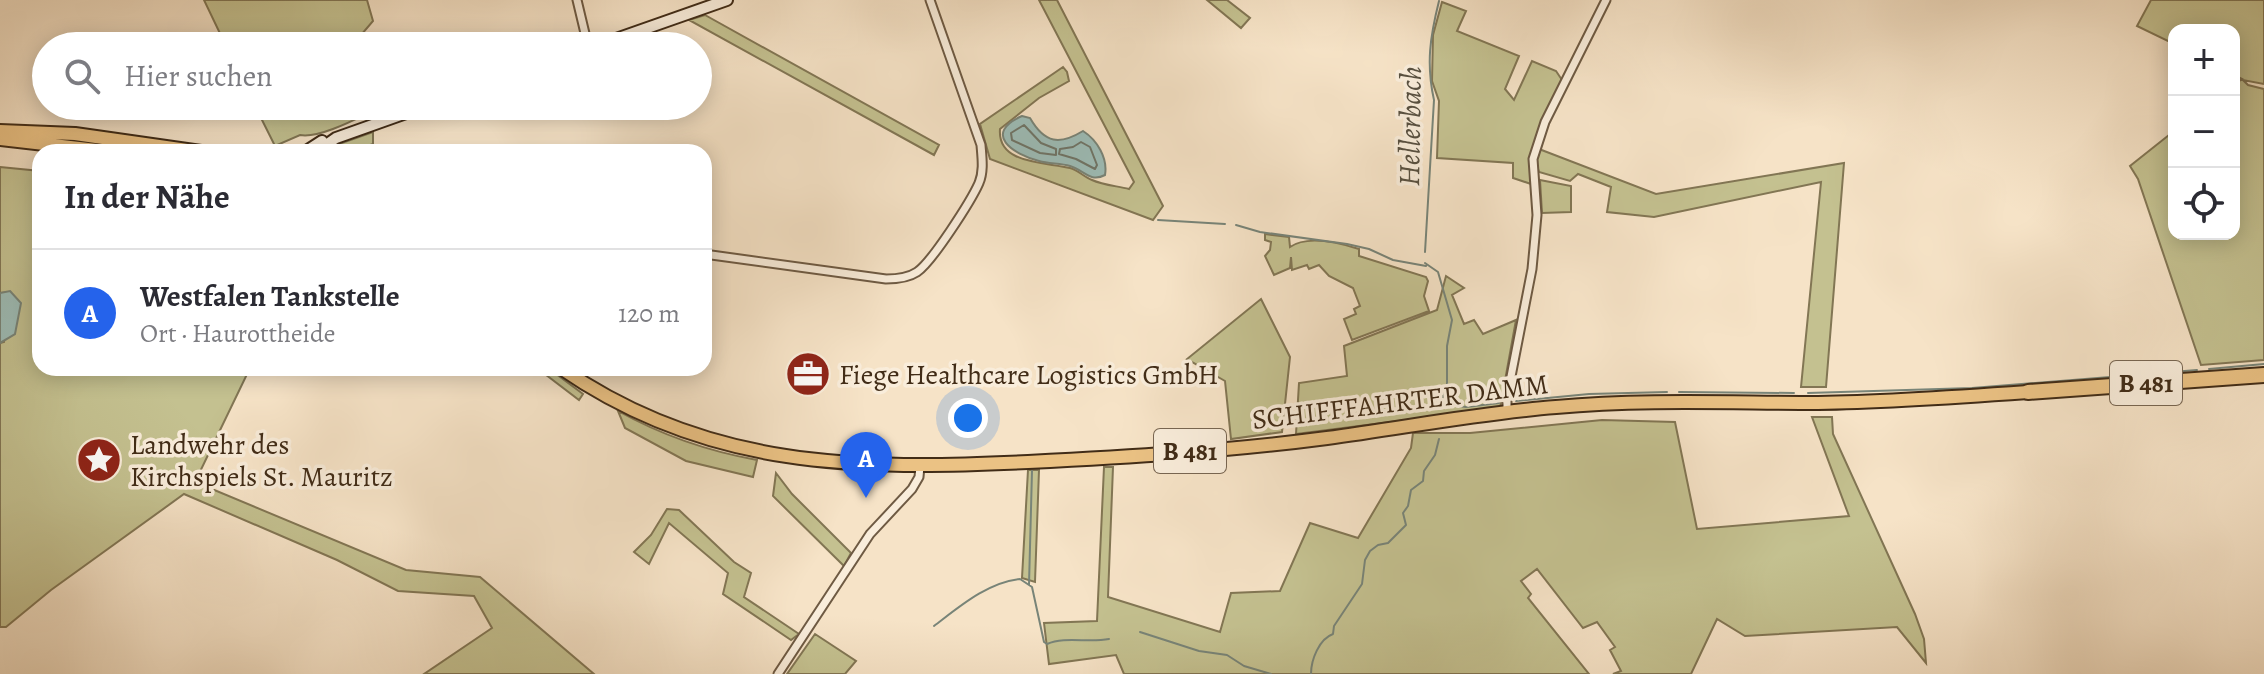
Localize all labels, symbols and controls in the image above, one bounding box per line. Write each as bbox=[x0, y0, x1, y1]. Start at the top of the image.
map controls bbox=[2168, 24, 2240, 240]
button: + bbox=[2168, 24, 2240, 96]
search box bbox=[32, 32, 712, 120]
icon: search bbox=[60, 54, 104, 98]
text: Hier suchen bbox=[124, 56, 273, 96]
water label: Hellerbach bbox=[1389, 65, 1431, 187]
button: − bbox=[2168, 96, 2240, 168]
button: locate bbox=[2168, 168, 2240, 240]
text: In der Nähe bbox=[64, 173, 230, 220]
text: Westfalen Tankstelle bbox=[140, 276, 400, 316]
text: A bbox=[82, 296, 98, 331]
text: 120 m bbox=[618, 296, 680, 331]
text: Ort · Haurottheide bbox=[140, 316, 336, 351]
office icon: Fiege Healthcare Logistics GmbH bbox=[784, 350, 832, 398]
place label: Fiege Healthcare Logistics GmbH bbox=[839, 356, 1219, 394]
road number: B 481 bbox=[2110, 361, 2182, 405]
street label: SCHIFFFAHRTER DAMM bbox=[1250, 365, 1551, 439]
your location bbox=[948, 398, 988, 438]
place label: Landwehr des Kirchspiels St. Mauritz bbox=[130, 426, 393, 496]
road number: B 481 bbox=[1154, 429, 1226, 473]
pin: A bbox=[840, 432, 892, 498]
place icon: Landwehr des Kirchspiels St. Mauritz bbox=[75, 436, 123, 484]

